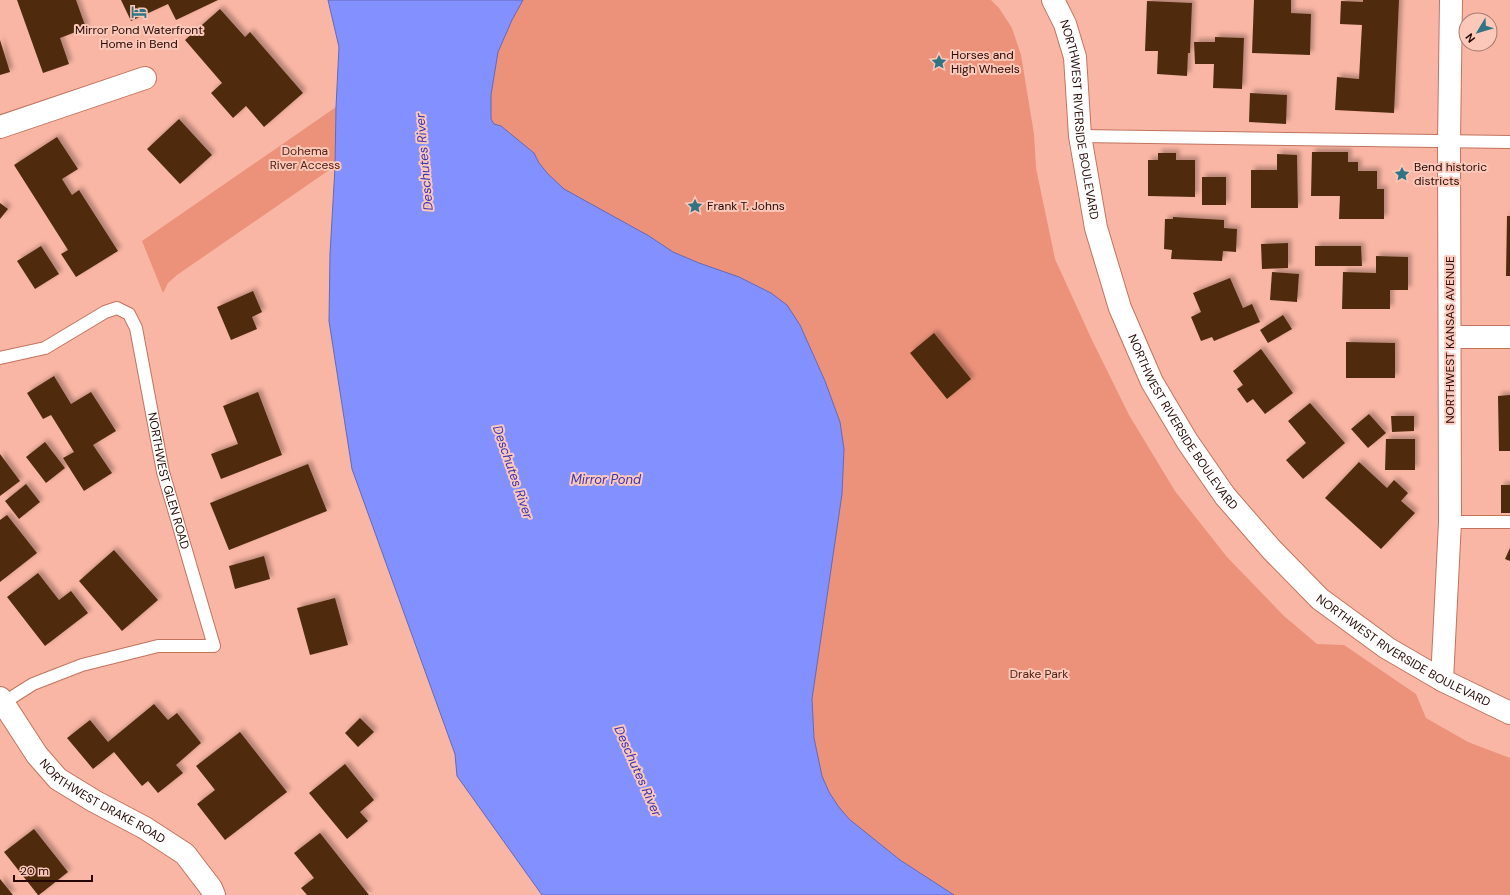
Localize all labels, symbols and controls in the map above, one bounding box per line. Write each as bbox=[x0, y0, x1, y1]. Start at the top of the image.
hotel icon: Mirror Pond Waterfront Home in Bend bbox=[130, 3, 148, 21]
north arrow bbox=[1458, 12, 1498, 52]
street label: NORTHWEST RIVERSIDE BOULEVARD bbox=[1056, 18, 1102, 221]
place label: Mirror Pond Waterfront Home in Bend bbox=[75, 22, 203, 52]
text: N bbox=[1462, 31, 1478, 46]
place label: Horses and High Wheels bbox=[951, 47, 1020, 77]
place icon: Horses and High Wheels bbox=[930, 53, 948, 71]
water label: Deschutes River bbox=[411, 112, 437, 211]
park label: Dohema River Access bbox=[270, 143, 340, 173]
place label: Bend historic districts bbox=[1414, 159, 1487, 189]
place icon: Bend historic districts bbox=[1393, 165, 1411, 183]
place icon: Frank T. Johns bbox=[686, 197, 704, 215]
place label: Frank T. Johns bbox=[707, 198, 785, 214]
street label: NORTHWEST KANSAS AVENUE bbox=[1442, 256, 1458, 424]
street label: NORTHWEST RIVERSIDE BOULEVARD bbox=[1124, 332, 1241, 513]
street label: NORTHWEST GLEN ROAD bbox=[144, 411, 193, 551]
water label: Deschutes River bbox=[489, 423, 537, 522]
water label: Mirror Pond bbox=[571, 471, 642, 488]
street label: NORTHWEST RIVERSIDE BOULEVARD bbox=[1313, 591, 1493, 710]
park label: Drake Park bbox=[1010, 666, 1068, 682]
water label: Deschutes River bbox=[610, 723, 666, 820]
street label: NORTHWEST DRAKE ROAD bbox=[36, 755, 169, 847]
scale bar bbox=[14, 857, 92, 883]
text: 20 m bbox=[20, 863, 49, 879]

